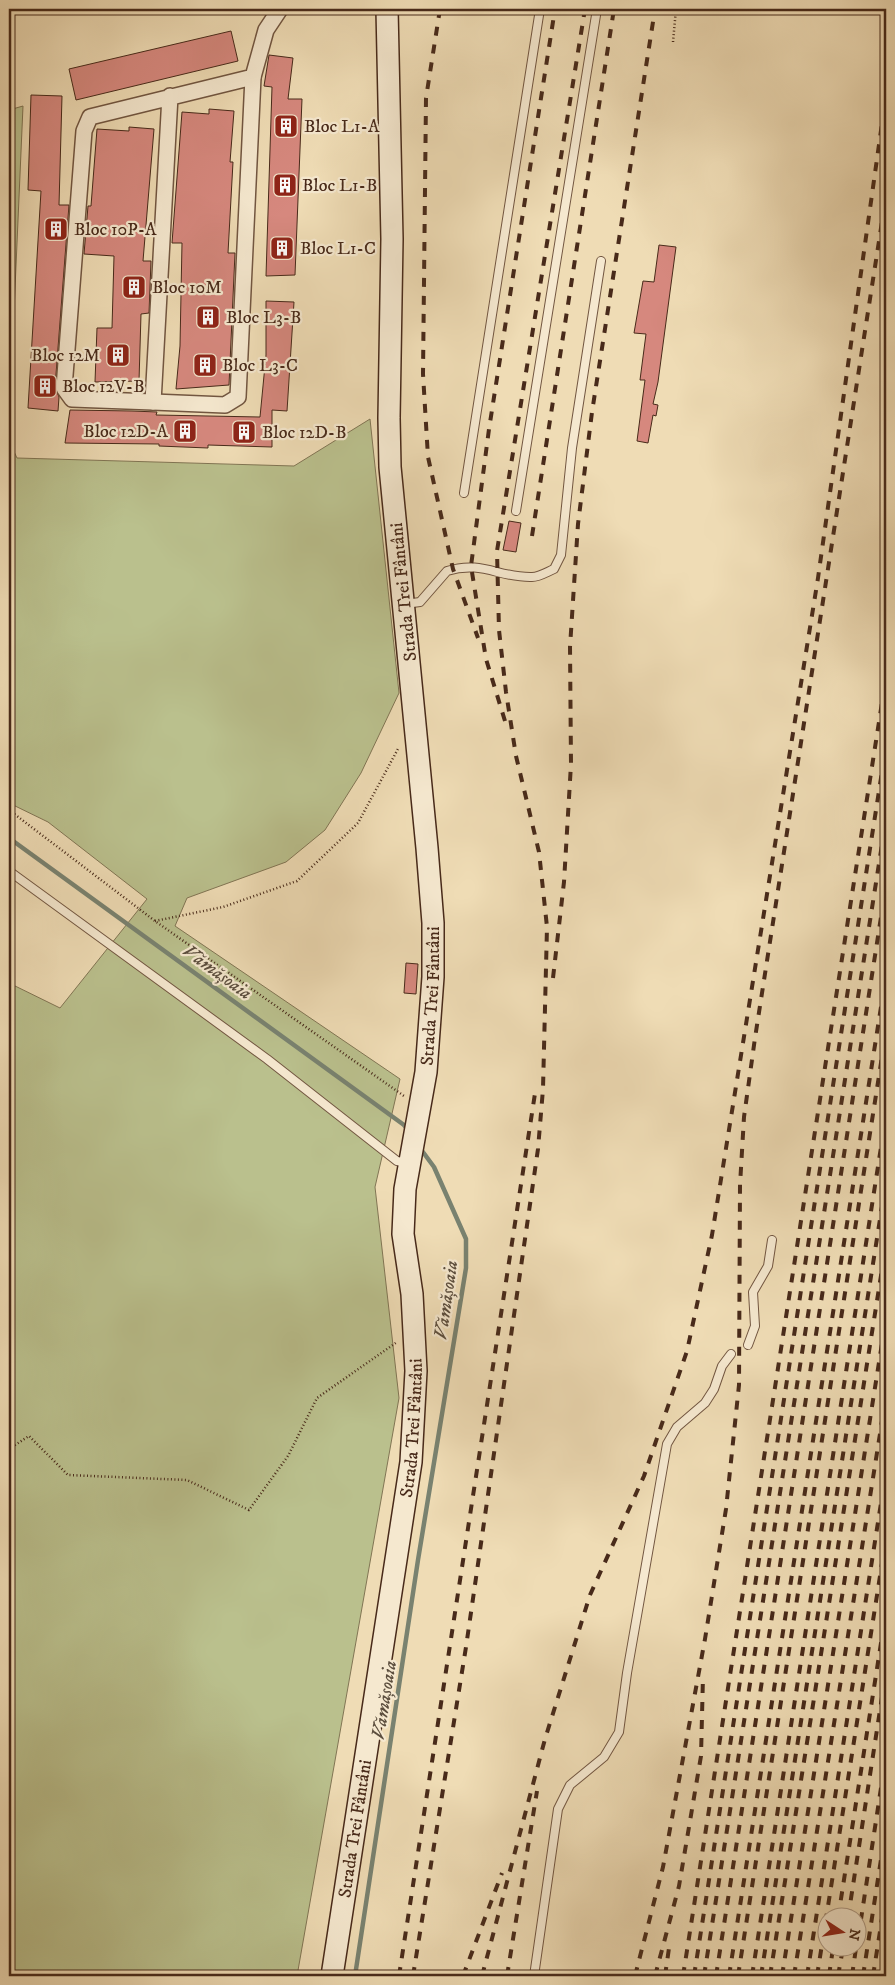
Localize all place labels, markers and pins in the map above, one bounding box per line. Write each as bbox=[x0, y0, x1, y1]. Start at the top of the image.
building icon: Bloc L1-A bbox=[273, 113, 299, 139]
place label: Bloc L1-A bbox=[304, 116, 380, 138]
building icon: Bloc L1-B bbox=[272, 172, 298, 198]
place label: Bloc L1-B bbox=[302, 175, 377, 197]
building icon: Bloc 10P-A bbox=[43, 216, 69, 242]
place label: Bloc 10P-A bbox=[74, 219, 157, 241]
building icon: Bloc L1-C bbox=[269, 235, 295, 261]
place label: Bloc L1-C bbox=[300, 238, 376, 260]
building icon: Bloc 10M bbox=[121, 274, 147, 300]
place label: Bloc 10M bbox=[152, 277, 222, 299]
building icon: Bloc L3-B bbox=[195, 304, 221, 330]
place label: Bloc L3-B bbox=[226, 307, 301, 329]
building icon: Bloc 12M bbox=[105, 342, 131, 368]
place label: Bloc 12M bbox=[31, 345, 100, 367]
building icon: Bloc L3-C bbox=[192, 352, 218, 378]
place label: Bloc L3-C bbox=[222, 355, 298, 377]
building icon: Bloc 12V-B bbox=[32, 373, 58, 399]
place label: Bloc 12V-B bbox=[62, 376, 145, 398]
building icon: Bloc 12D-A bbox=[172, 418, 198, 444]
building icon: Bloc 12D-B bbox=[231, 419, 257, 445]
place label: Bloc 12D-A bbox=[83, 421, 169, 443]
place label: Bloc 12D-B bbox=[262, 422, 347, 444]

